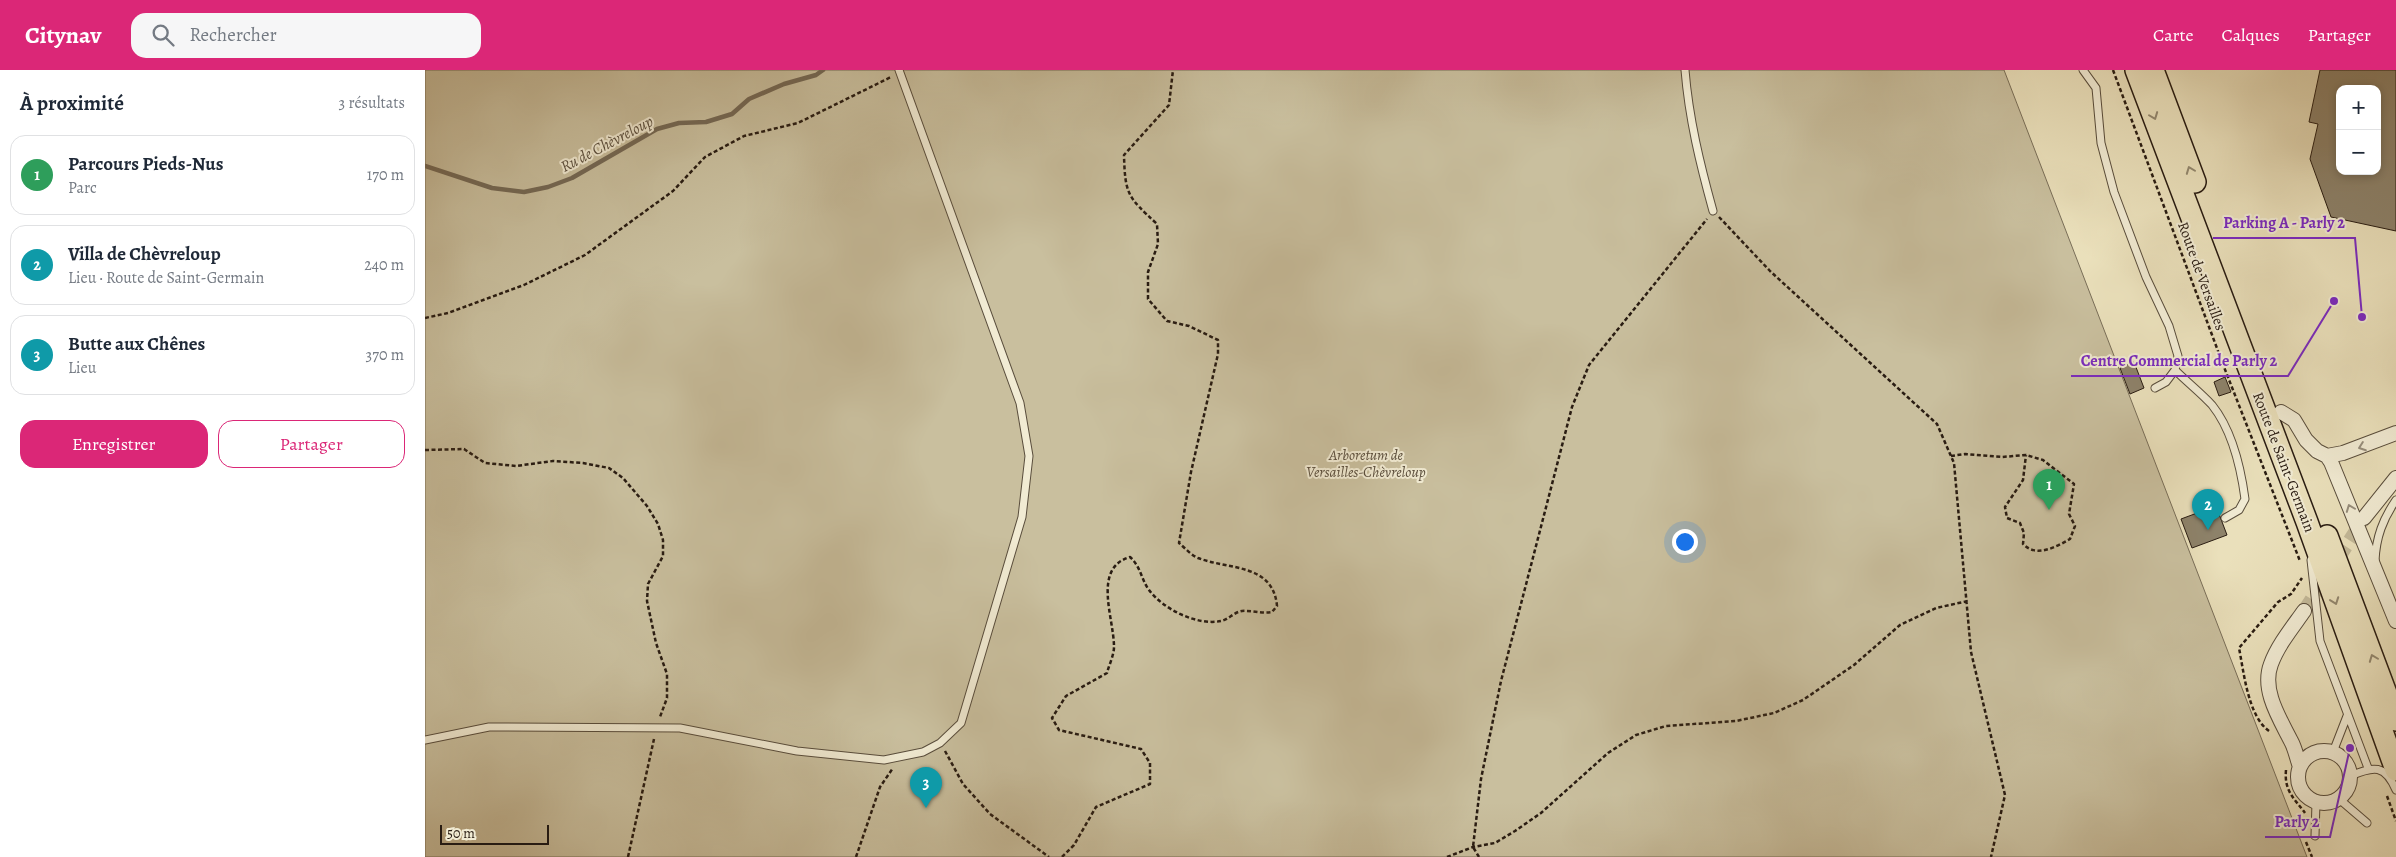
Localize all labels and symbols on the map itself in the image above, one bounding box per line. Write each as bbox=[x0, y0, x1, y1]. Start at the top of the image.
water label: Ru de Chèvreloup bbox=[557, 110, 657, 178]
one-way arrow bbox=[2148, 111, 2158, 119]
one-way arrow bbox=[2186, 166, 2196, 174]
callout: Parking A - Parly 2 bbox=[2213, 207, 2355, 238]
text: Parking A - Parly 2 bbox=[2223, 212, 2345, 234]
street label: Route de Versailles bbox=[2173, 219, 2231, 333]
callout: Centre Commercial de Parly 2 bbox=[2071, 345, 2288, 376]
text: Centre Commercial de Parly 2 bbox=[2081, 350, 2278, 372]
street label: Route de Saint-Germain bbox=[2248, 389, 2320, 535]
one-way arrow bbox=[2358, 441, 2367, 451]
park label: Arboretum de Versailles-Chèvreloup bbox=[1306, 445, 1426, 482]
pin: 1 bbox=[2033, 469, 2065, 510]
pin: 2 bbox=[2192, 489, 2224, 530]
one-way arrow bbox=[2346, 504, 2356, 513]
your location bbox=[1672, 529, 1698, 555]
one-way arrow bbox=[2329, 596, 2339, 605]
one-way arrow bbox=[2369, 654, 2379, 662]
pin: 3 bbox=[910, 767, 942, 808]
callout: Parly 2 bbox=[2265, 806, 2330, 837]
text: Parly 2 bbox=[2274, 811, 2320, 833]
scale bar bbox=[440, 822, 549, 845]

